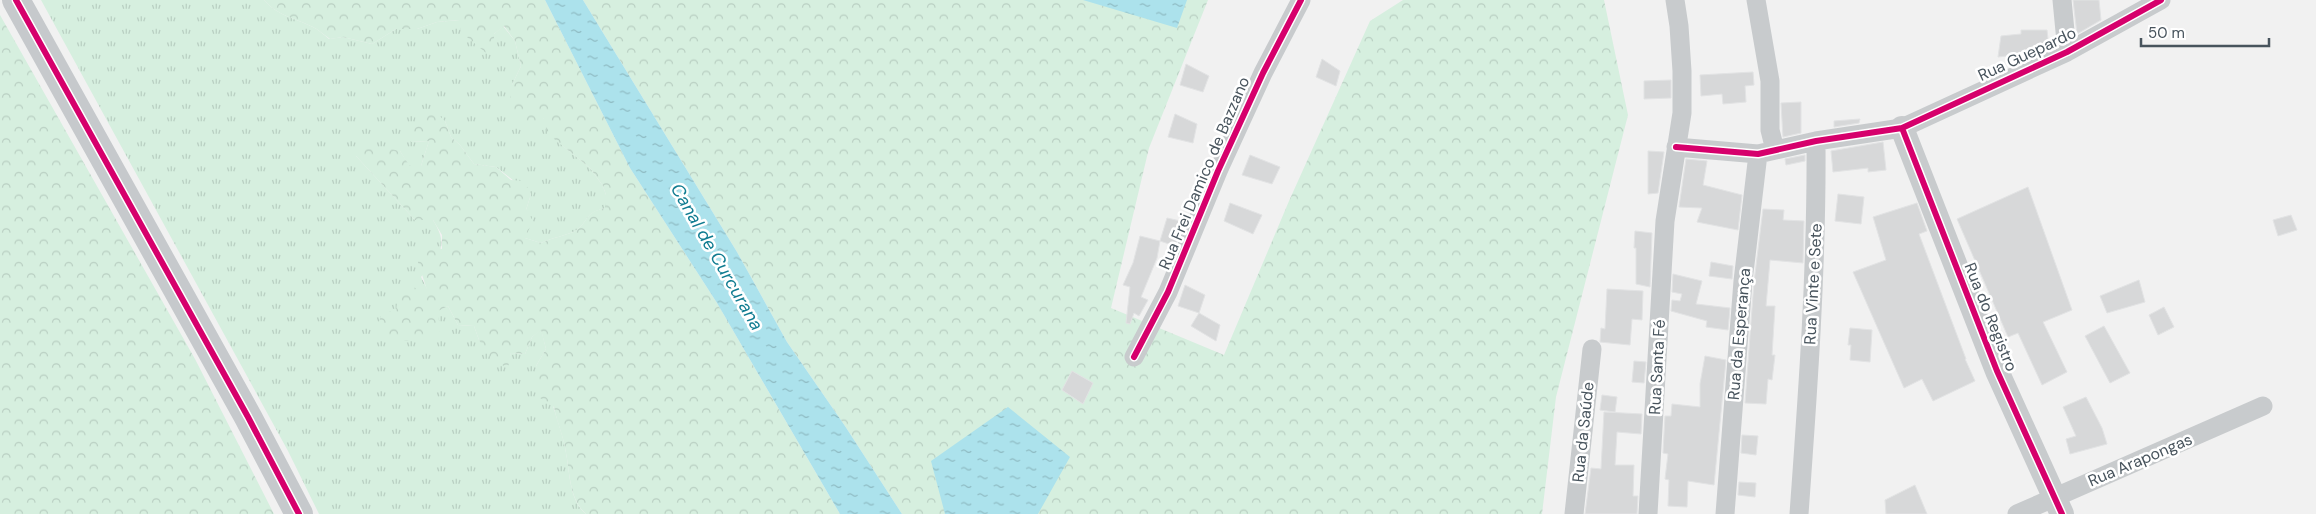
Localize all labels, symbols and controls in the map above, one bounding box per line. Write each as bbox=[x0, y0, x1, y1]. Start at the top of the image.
scale bar bbox=[2141, 15, 2268, 47]
street label: Rua Guepardo bbox=[1975, 22, 2079, 86]
text: 50 m bbox=[2148, 23, 2185, 43]
street label: Rua Frei Damico de Bazzano bbox=[1154, 73, 1254, 273]
water label: Canal de Curcurana bbox=[665, 179, 769, 335]
street label: Rua Vinte e Sete bbox=[1799, 223, 1827, 345]
street label: Rua do Registro bbox=[1960, 260, 2022, 374]
street label: Rua da Esperança bbox=[1723, 267, 1755, 401]
street label: Rua Santa Fé bbox=[1644, 319, 1670, 415]
street label: Rua da Saúde bbox=[1567, 381, 1599, 483]
street label: Rua Arapongas bbox=[2085, 429, 2195, 491]

